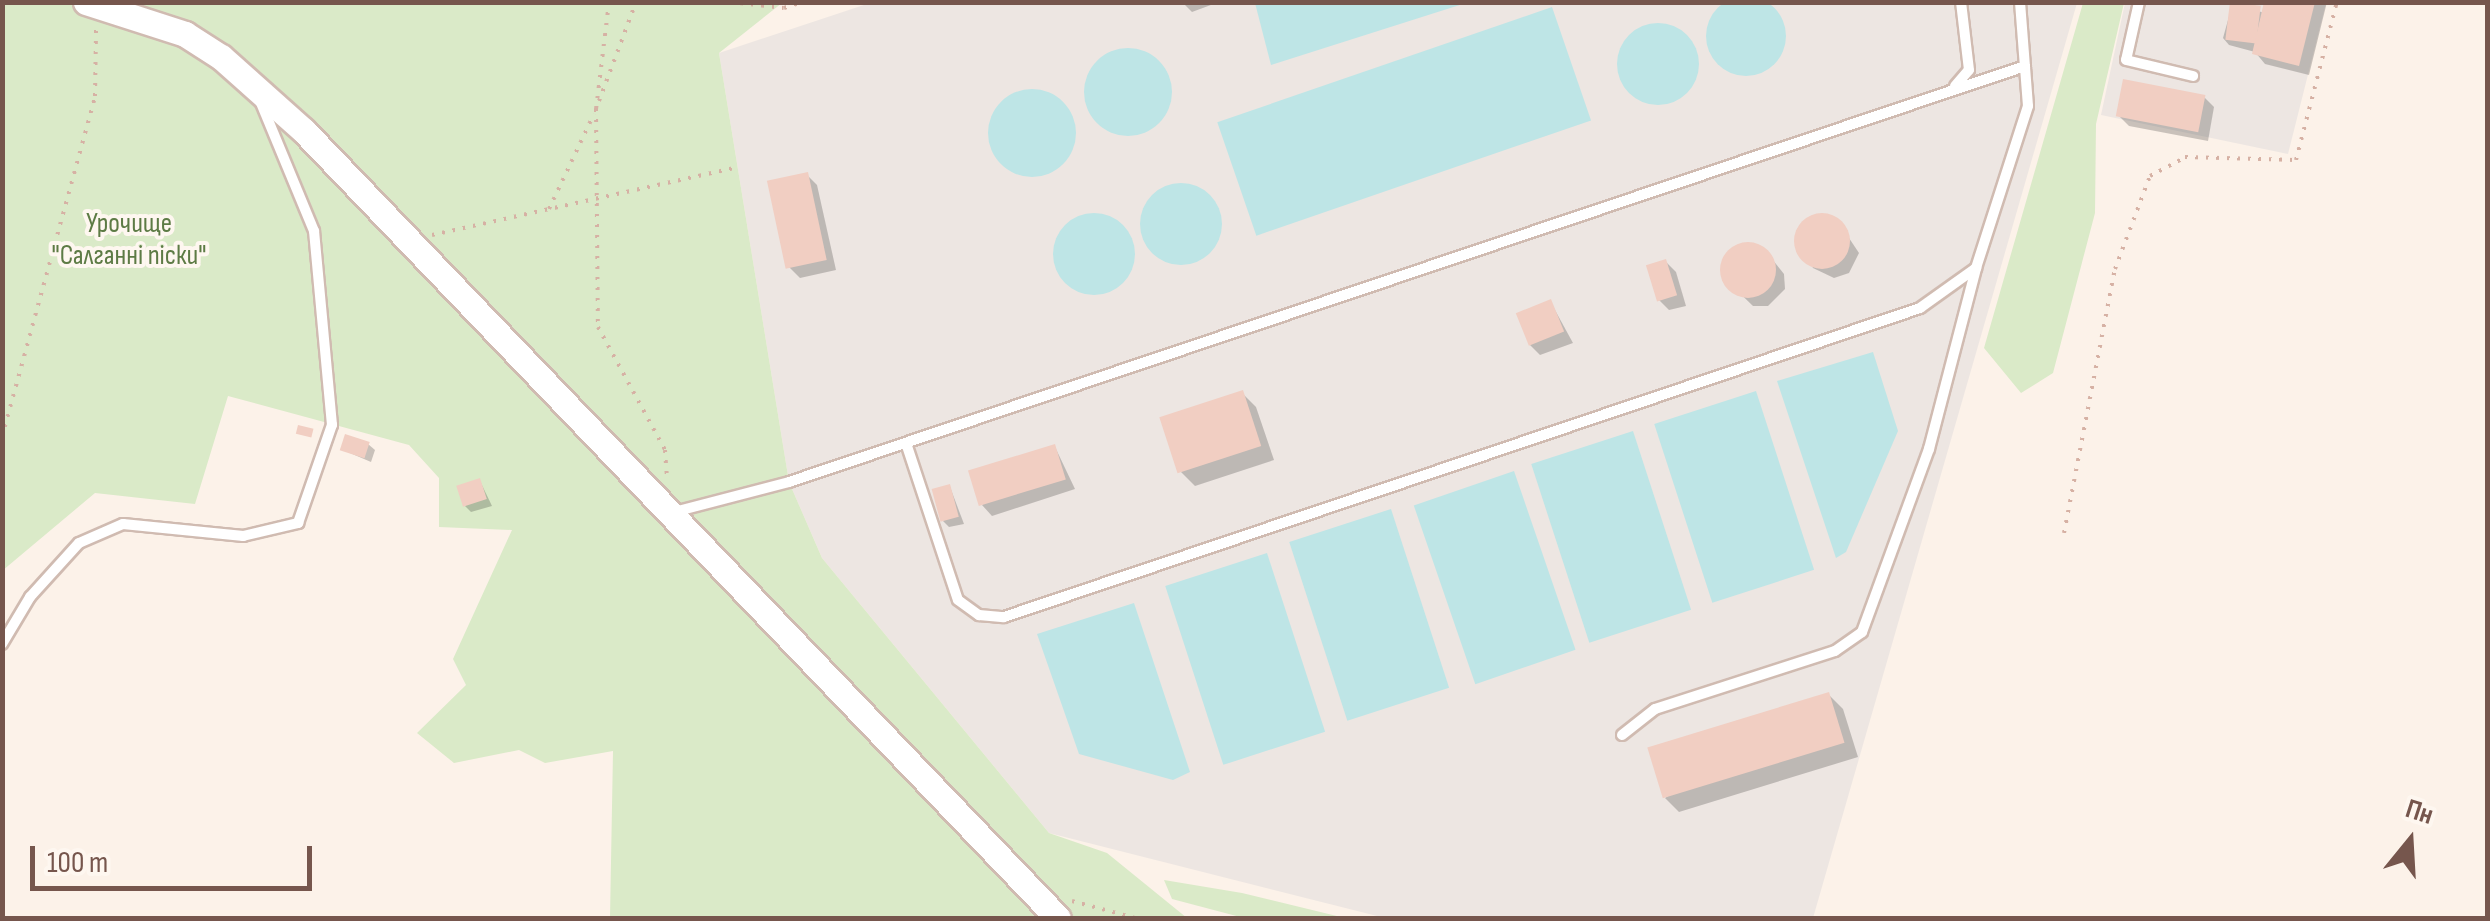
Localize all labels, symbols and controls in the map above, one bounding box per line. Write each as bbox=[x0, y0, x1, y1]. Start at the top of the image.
park label: Урочище "Салганні піски" bbox=[52, 207, 206, 273]
north arrow bbox=[2360, 791, 2460, 891]
text: Пн bbox=[2401, 792, 2437, 832]
scale bar bbox=[35, 826, 318, 888]
text: 100 m bbox=[47, 845, 108, 881]

